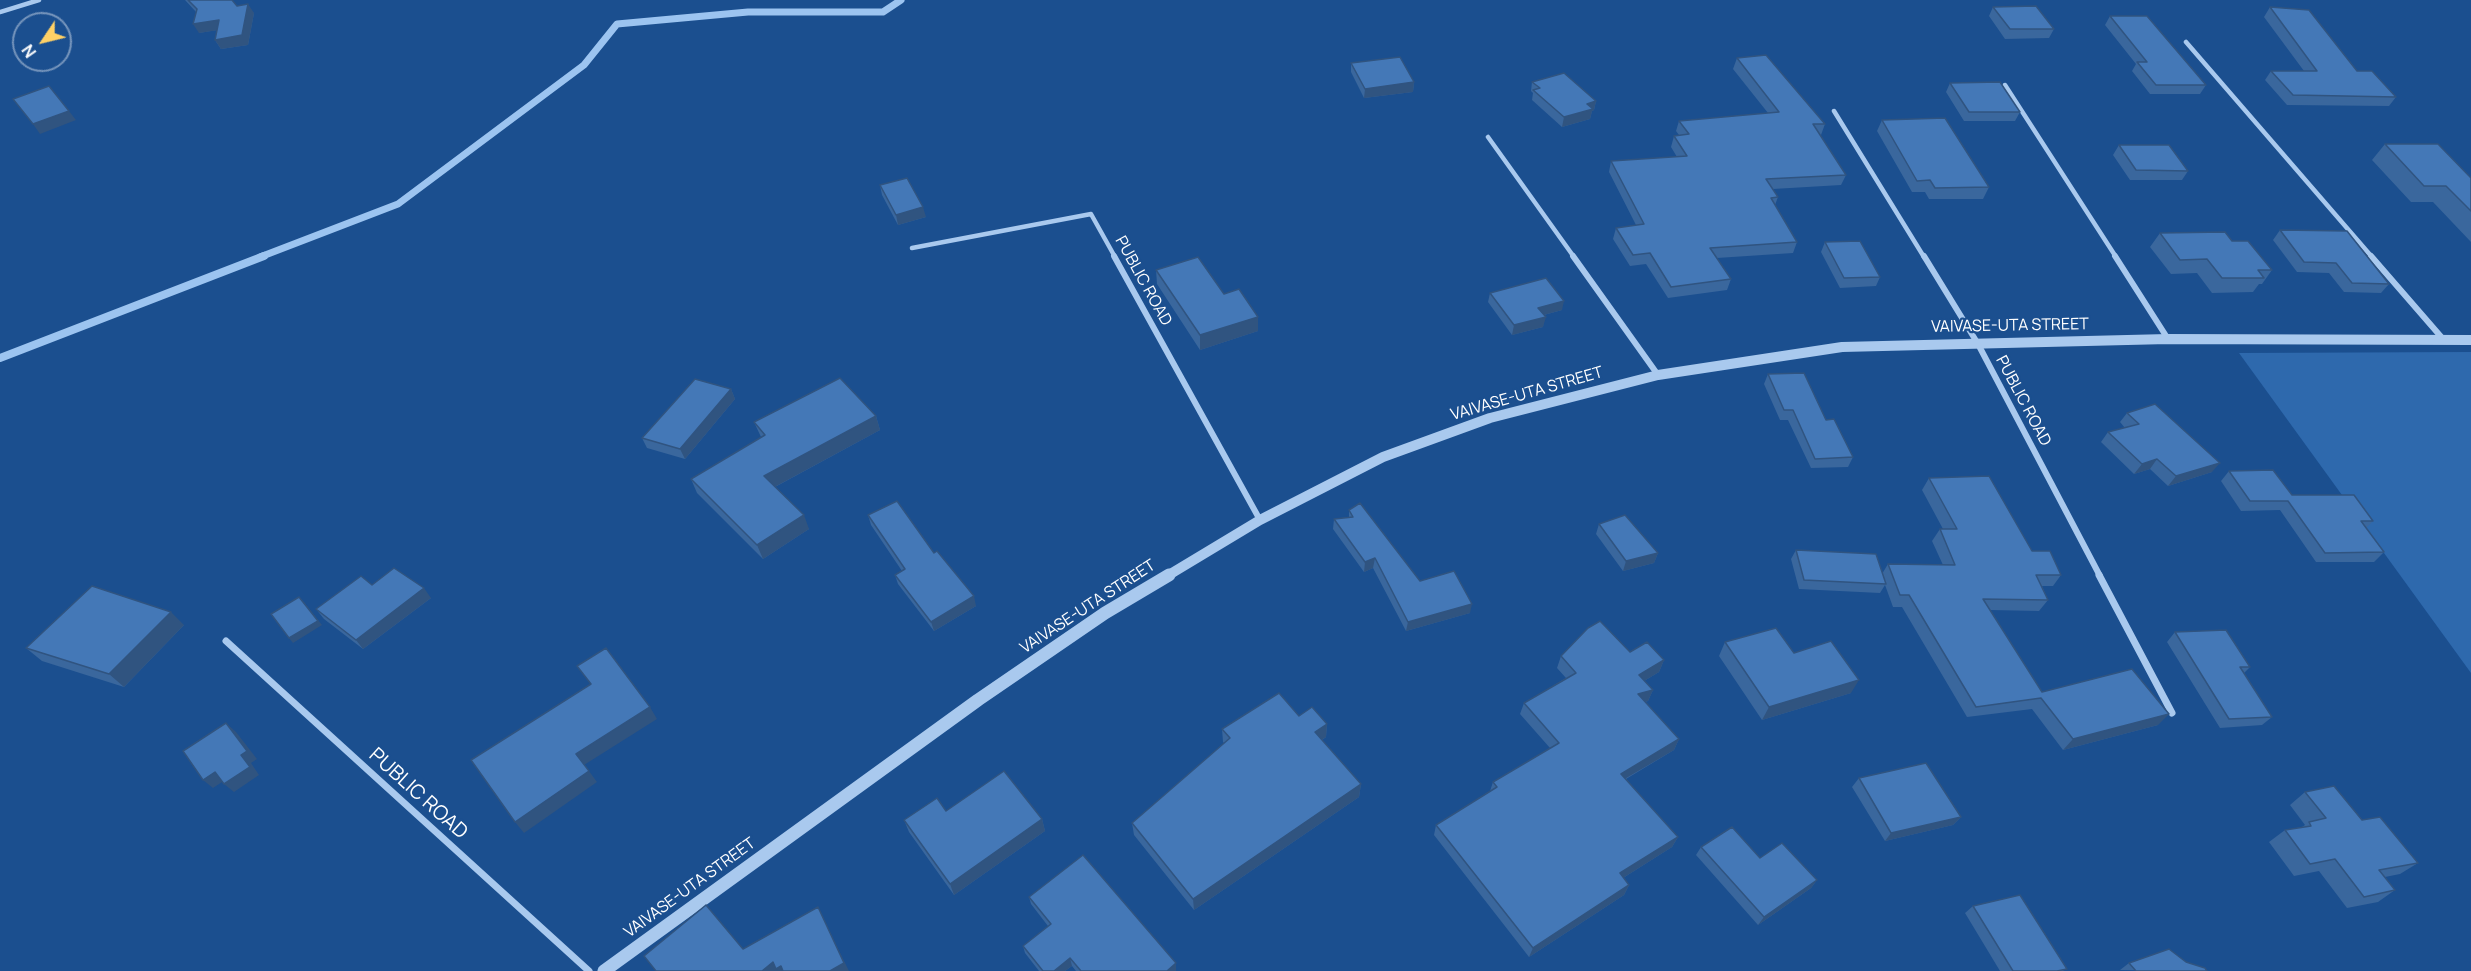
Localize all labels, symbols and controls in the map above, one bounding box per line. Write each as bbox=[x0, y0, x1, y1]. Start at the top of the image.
north arrow bbox=[12, 12, 72, 72]
text: N bbox=[17, 40, 41, 62]
street label: PUBLIC ROAD bbox=[1110, 233, 1176, 329]
street label: VAIVASE-UTA STREET bbox=[1931, 315, 2089, 337]
street label: PUBLIC ROAD bbox=[1991, 353, 2055, 449]
street label: VAIVASE-UTA STREET bbox=[1449, 363, 1605, 425]
street label: VAIVASE-UTA STREET bbox=[1017, 556, 1159, 658]
street label: PUBLIC ROAD bbox=[364, 743, 472, 845]
street label: VAIVASE-UTA STREET bbox=[621, 834, 759, 942]

